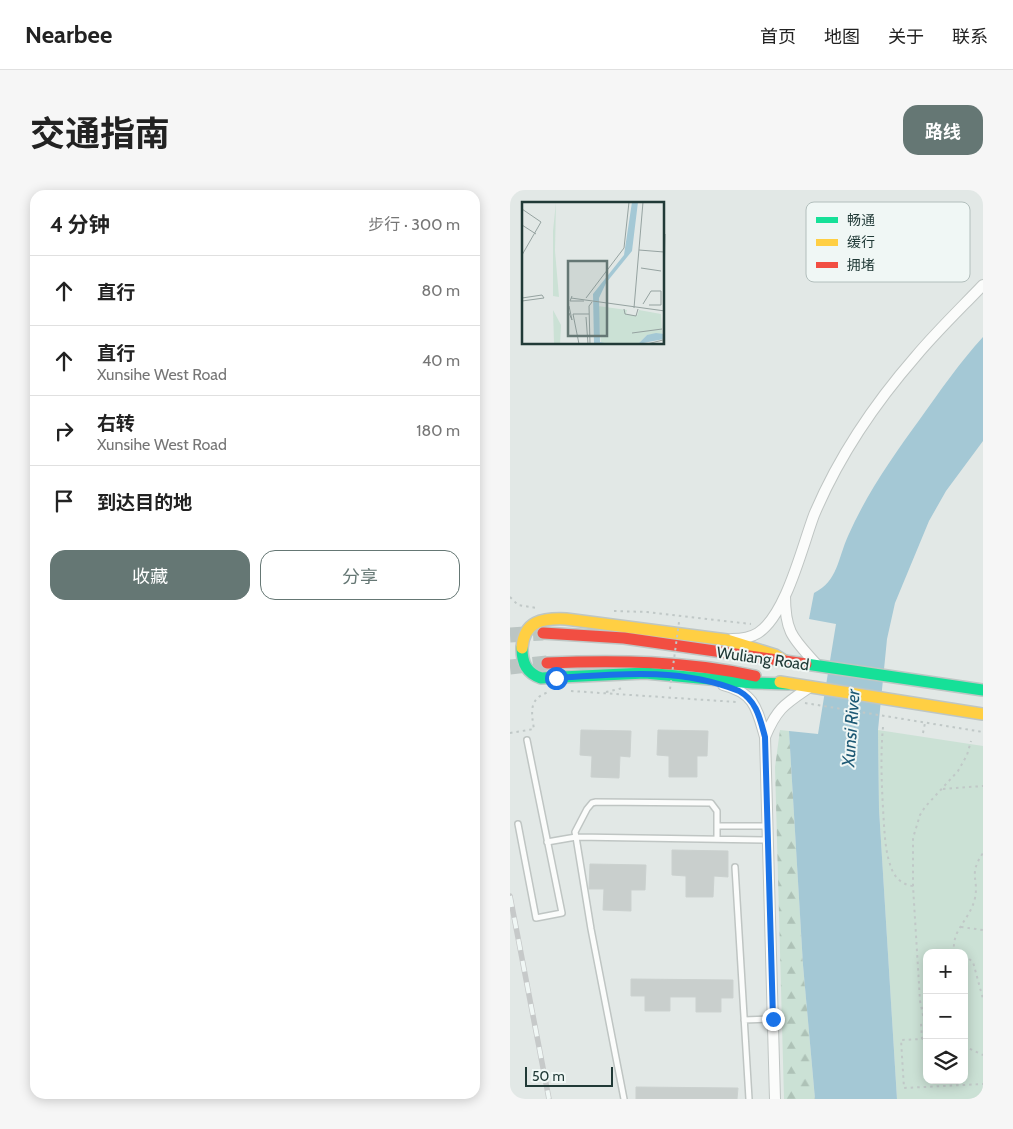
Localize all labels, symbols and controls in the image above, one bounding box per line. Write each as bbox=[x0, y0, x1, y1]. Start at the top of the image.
text: Nearbee bbox=[25, 20, 112, 49]
text: 首页 bbox=[760, 26, 796, 48]
text: 地图 bbox=[824, 26, 860, 48]
text: 关于 bbox=[888, 26, 924, 48]
text: 联系 bbox=[952, 26, 988, 48]
button: 路线 bbox=[903, 105, 983, 155]
text: 交通指南 bbox=[30, 112, 170, 155]
inset map bbox=[522, 202, 665, 345]
legend bbox=[806, 202, 970, 282]
text: 畅通 bbox=[847, 211, 875, 229]
text: 4 分钟 bbox=[50, 212, 110, 237]
text: 步行 · 300 m bbox=[368, 215, 460, 234]
text: 缓行 bbox=[847, 233, 875, 251]
text: 拥堵 bbox=[847, 256, 875, 274]
icon: ahead bbox=[50, 277, 78, 305]
text: 直行 bbox=[97, 281, 135, 304]
text: 80 m bbox=[422, 281, 460, 300]
text: 直行 bbox=[97, 342, 135, 365]
icon: ahead bbox=[50, 347, 78, 375]
text: 40 m bbox=[422, 351, 460, 370]
text: Xunsihe West Road bbox=[97, 365, 227, 384]
text: 右转 bbox=[97, 412, 135, 435]
icon: right bbox=[50, 417, 78, 445]
text: 180 m bbox=[416, 421, 460, 440]
text: Xunsihe West Road bbox=[97, 435, 227, 454]
icon: arrive bbox=[50, 487, 78, 515]
text: 到达目的地 bbox=[97, 491, 192, 514]
button: 收藏 bbox=[50, 550, 250, 600]
button: 分享 bbox=[260, 550, 460, 600]
street label: Wuliang Road bbox=[715, 643, 810, 674]
route start bbox=[545, 667, 568, 690]
water label: Xunsi River bbox=[837, 687, 865, 769]
map controls bbox=[923, 949, 968, 1084]
button: + bbox=[923, 949, 968, 994]
button: − bbox=[923, 994, 968, 1039]
route end bbox=[762, 1008, 785, 1031]
button: layers bbox=[923, 1039, 968, 1084]
scale bar bbox=[525, 1064, 612, 1087]
text: 50 m bbox=[532, 1067, 565, 1085]

